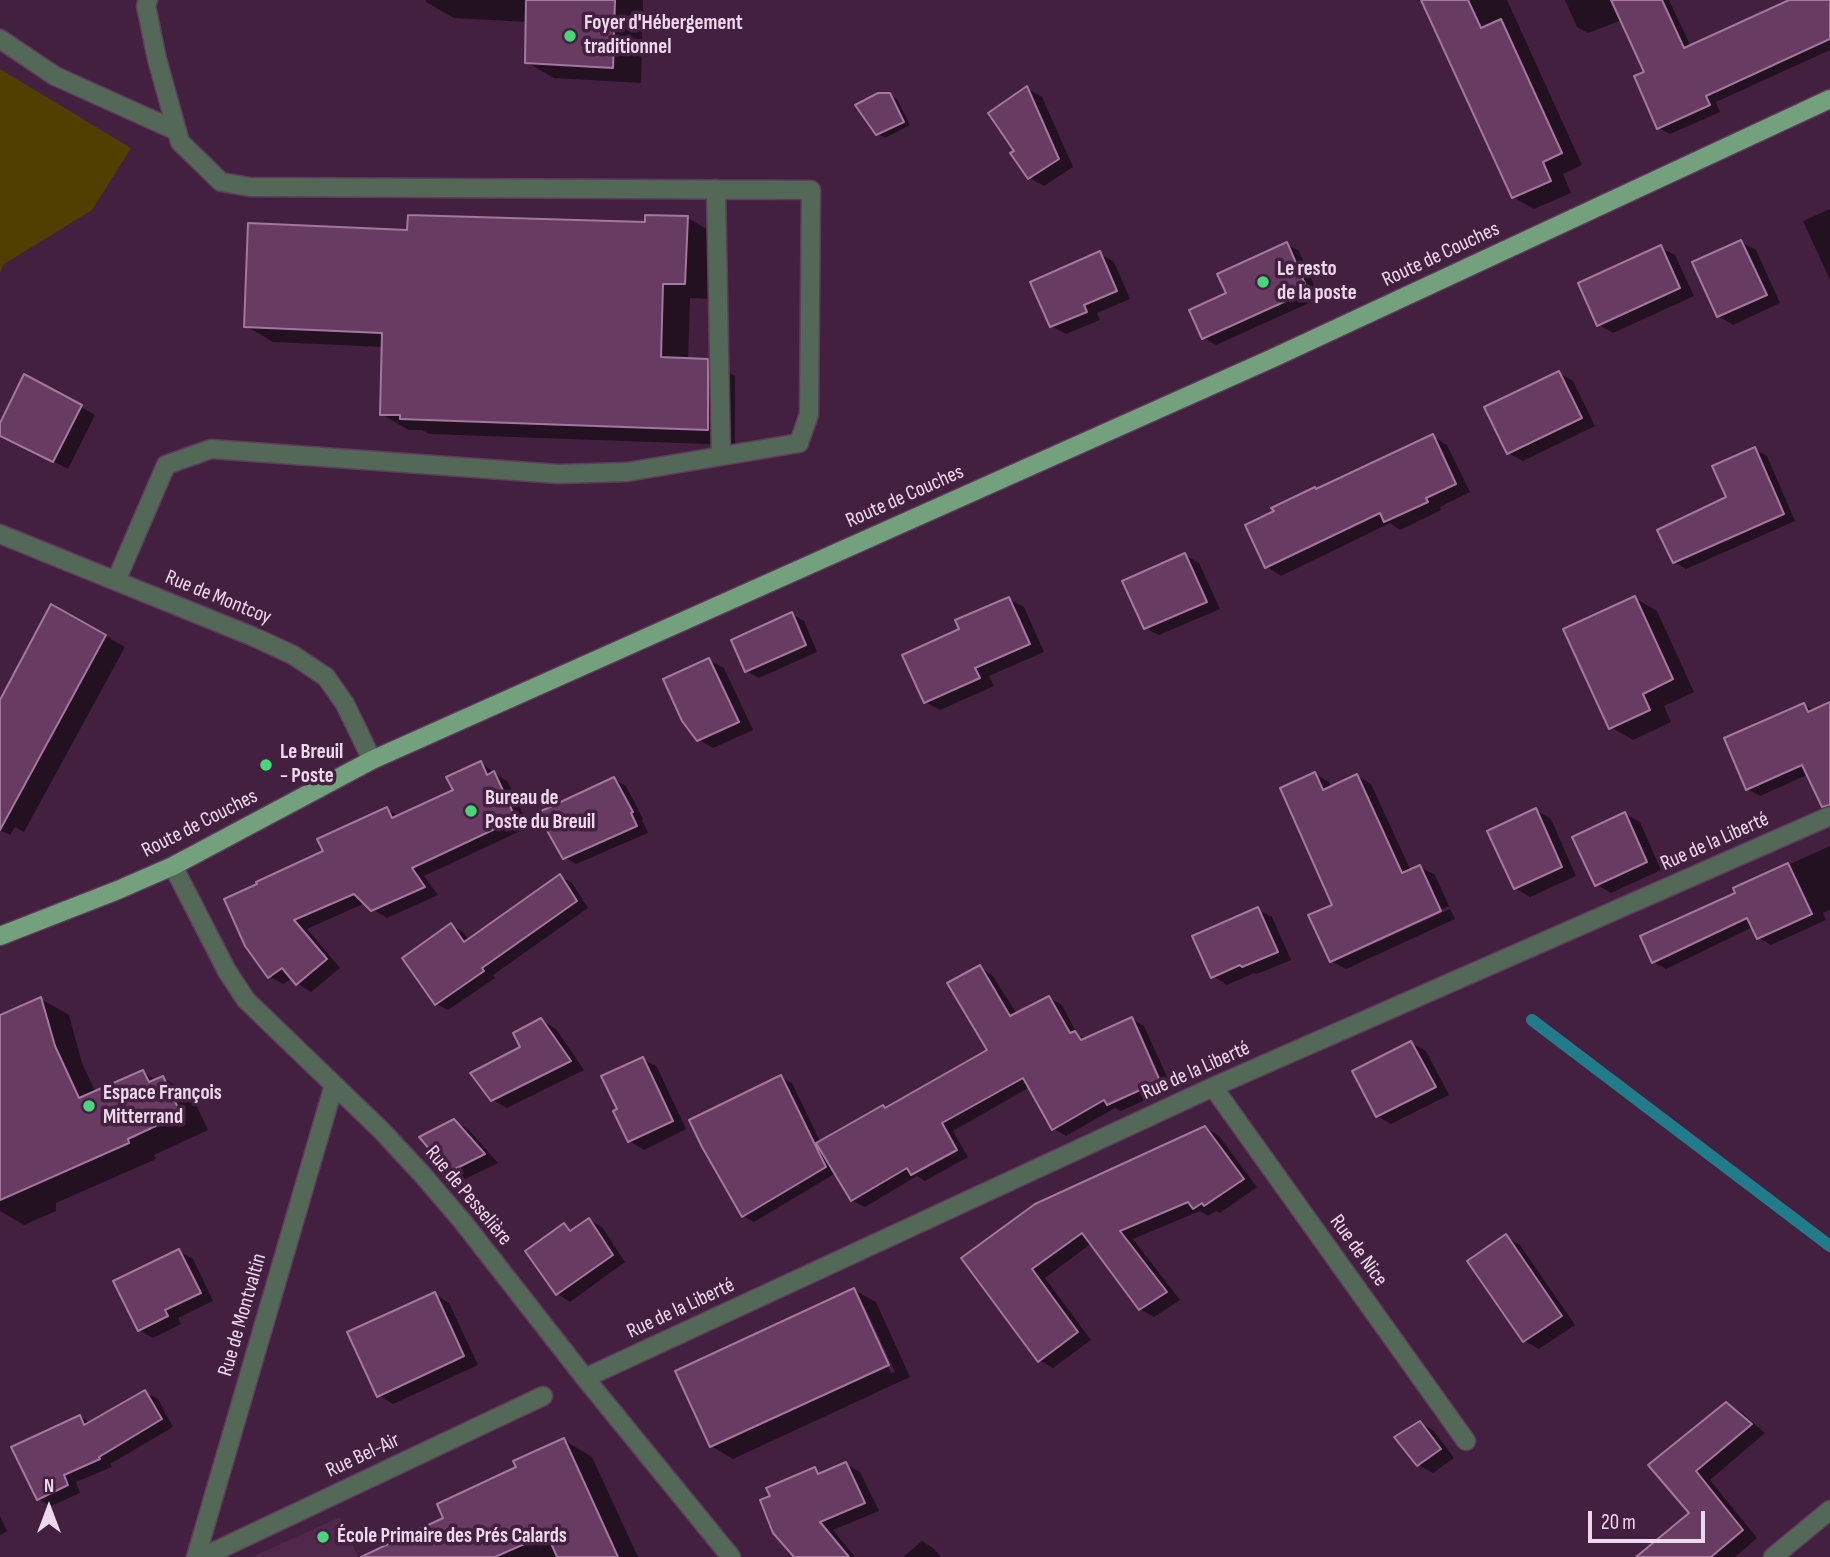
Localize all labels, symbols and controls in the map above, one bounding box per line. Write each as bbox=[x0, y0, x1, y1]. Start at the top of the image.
place label: Foyer d'Hébergement traditionnel bbox=[584, 11, 743, 61]
marker: Foyer d'Hébergement traditionnel bbox=[562, 28, 578, 44]
street label: Route de Couches bbox=[1378, 217, 1504, 293]
place label: Le resto de la poste bbox=[1277, 257, 1357, 307]
marker: Le resto de la poste bbox=[1255, 274, 1271, 290]
street label: Route de Couches bbox=[842, 460, 968, 534]
street label: Rue de Montcoy bbox=[161, 565, 275, 631]
place label: Le Breuil - Poste bbox=[280, 740, 343, 790]
marker: Le Breuil - Poste bbox=[258, 757, 274, 773]
street label: Route de Couches bbox=[138, 784, 262, 864]
place label: Bureau de Poste du Breuil bbox=[485, 786, 595, 836]
marker: Bureau de Poste du Breuil bbox=[463, 803, 479, 819]
street label: Rue de la Liberté bbox=[1657, 807, 1773, 877]
street label: Rue de la Liberté bbox=[1138, 1036, 1254, 1106]
place label: Espace François Mitterrand bbox=[103, 1081, 222, 1131]
marker: Espace François Mitterrand bbox=[81, 1098, 97, 1114]
street label: Rue de Pesselière bbox=[419, 1141, 517, 1251]
street label: Rue de Nice bbox=[1324, 1210, 1392, 1292]
street label: Rue de Montvaltin bbox=[213, 1251, 273, 1379]
street label: Rue de la Liberté bbox=[623, 1273, 739, 1345]
street label: Rue Bel-Air bbox=[322, 1428, 404, 1484]
north arrow bbox=[14, 1473, 84, 1543]
text: N bbox=[44, 1475, 54, 1498]
scale bar bbox=[1592, 1498, 1709, 1542]
text: 20 m bbox=[1601, 1510, 1636, 1535]
place label: École Primaire des Prés Calards bbox=[337, 1524, 567, 1550]
marker: École Primaire des Prés Calards bbox=[315, 1529, 331, 1545]

